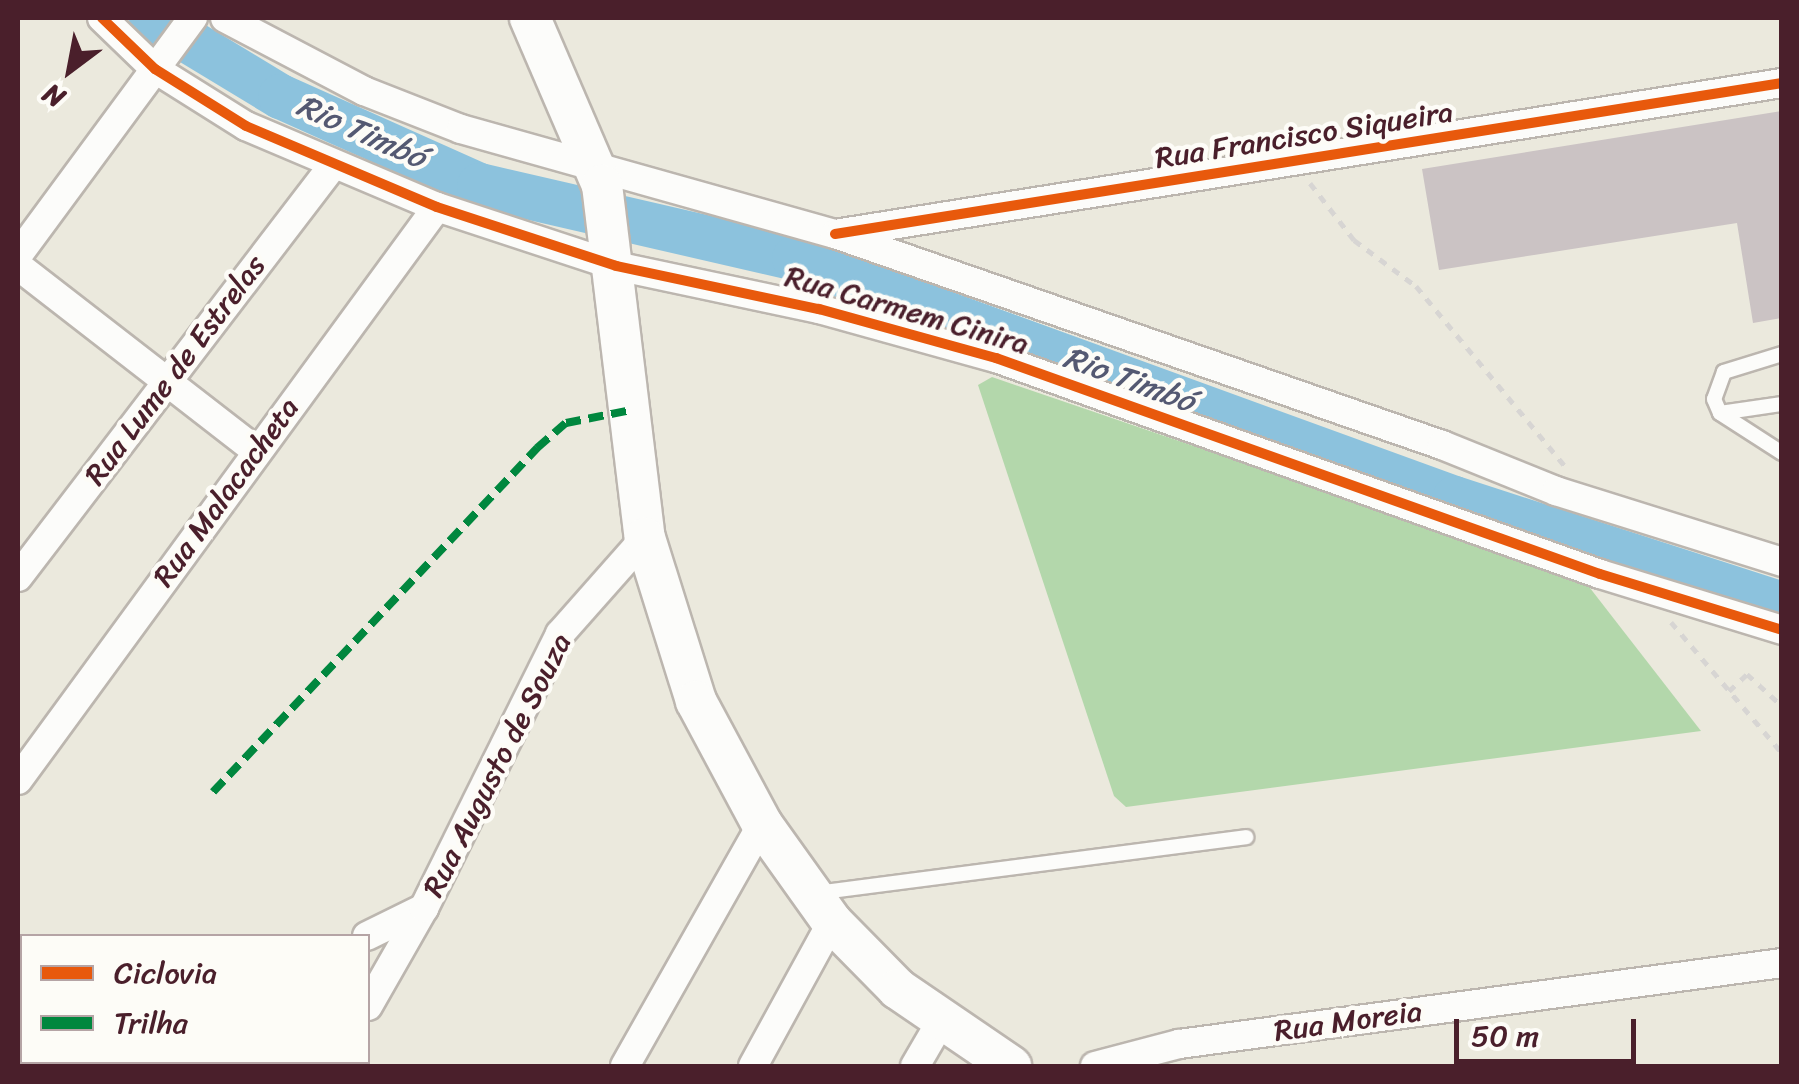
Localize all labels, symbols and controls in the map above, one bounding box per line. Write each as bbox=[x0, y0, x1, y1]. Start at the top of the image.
north arrow bbox=[20, 20, 120, 120]
text: N bbox=[33, 70, 75, 122]
water label: Rio Timbó bbox=[290, 87, 432, 177]
street label: Rua Francisco Siqueira bbox=[1153, 94, 1455, 176]
street label: Rua Lume de Estrelas bbox=[76, 247, 274, 493]
street label: Rua Carmem Cinira bbox=[781, 258, 1033, 362]
water label: Rio Timbó bbox=[1058, 338, 1200, 422]
street label: Rua Malacacheta bbox=[145, 391, 307, 593]
street label: Rua Augusto de Souza bbox=[415, 627, 579, 903]
legend bbox=[20, 934, 370, 1064]
text: Ciclovia bbox=[114, 946, 217, 1000]
street label: Rua Moreia bbox=[1272, 993, 1424, 1049]
text: Trilha bbox=[114, 996, 188, 1050]
scale bar bbox=[1459, 999, 1642, 1061]
text: 50 m bbox=[1471, 1009, 1539, 1063]

